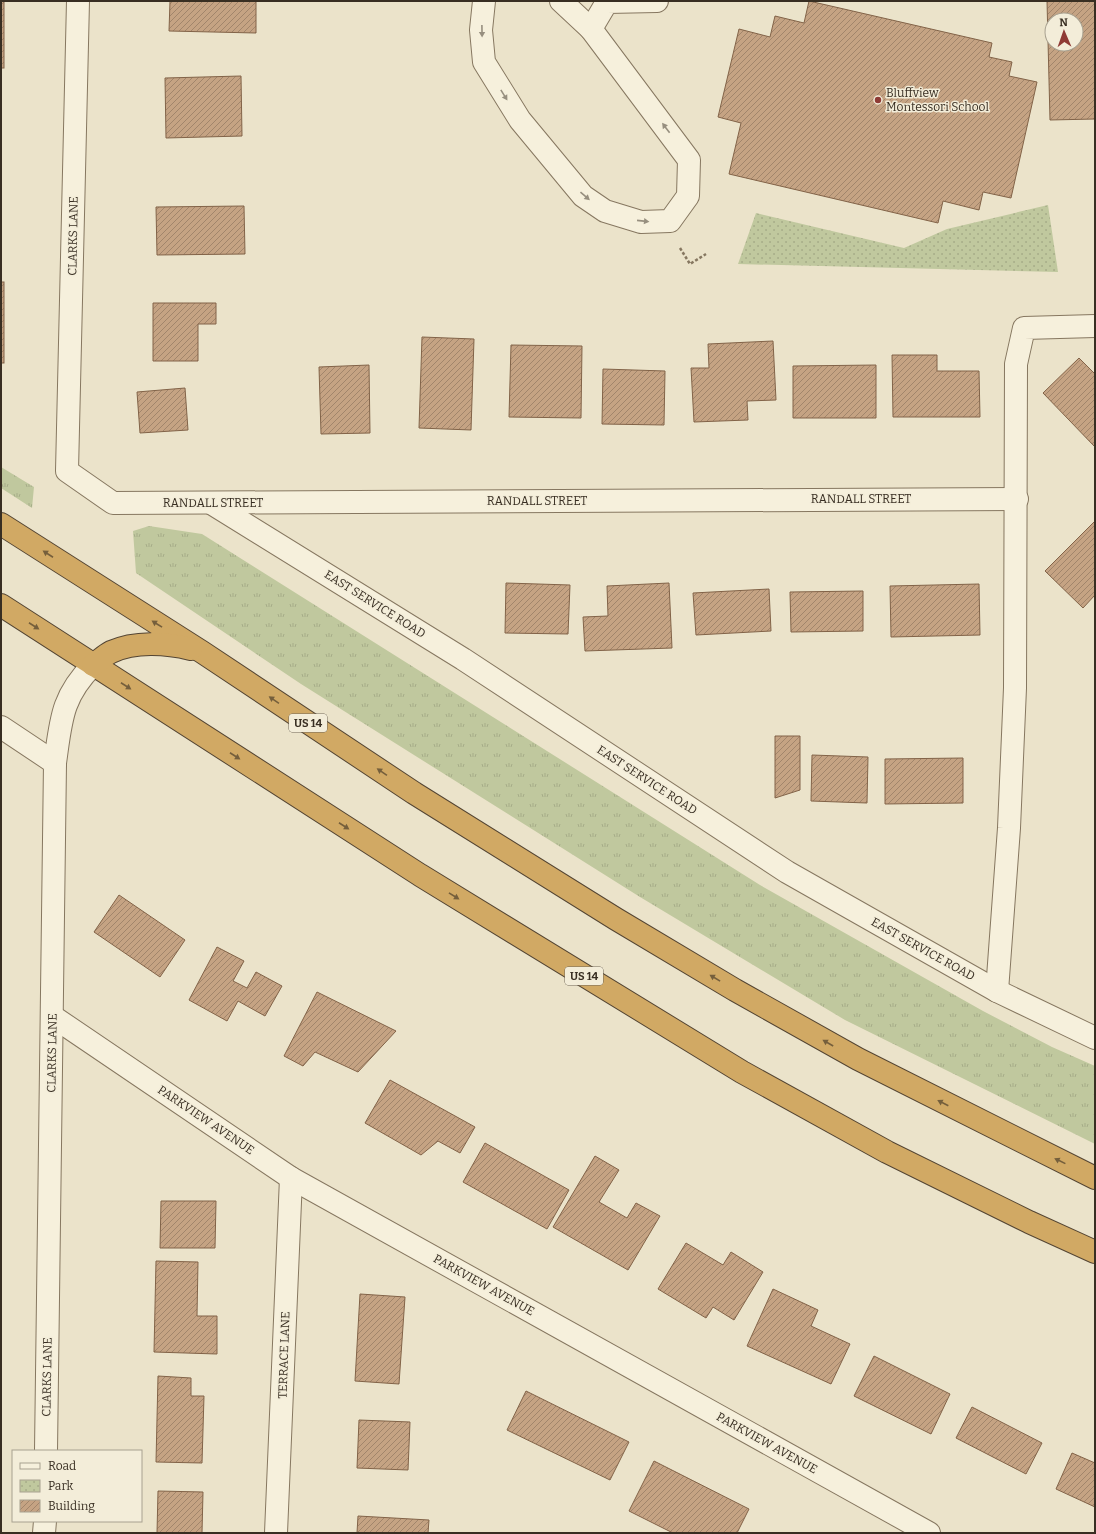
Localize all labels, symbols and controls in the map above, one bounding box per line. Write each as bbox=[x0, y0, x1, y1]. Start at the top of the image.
north arrow bbox=[1044, 12, 1084, 52]
text: N bbox=[1059, 16, 1069, 29]
one-way arrow bbox=[479, 25, 485, 38]
place label: Bluffview Montessori School bbox=[886, 86, 989, 114]
one-way arrow bbox=[501, 89, 508, 101]
marker: Bluffview Montessori School bbox=[873, 95, 883, 105]
one-way arrow bbox=[661, 123, 670, 134]
one-way arrow bbox=[580, 192, 591, 201]
street label: CLARKS LANE bbox=[65, 196, 81, 276]
one-way arrow bbox=[637, 218, 649, 225]
street label: RANDALL STREET bbox=[811, 492, 911, 506]
street label: RANDALL STREET bbox=[487, 494, 587, 508]
street label: RANDALL STREET bbox=[163, 496, 263, 510]
one-way arrow bbox=[43, 550, 53, 558]
street label: EAST SERVICE ROAD bbox=[322, 567, 428, 641]
one-way arrow bbox=[151, 620, 163, 627]
one-way arrow bbox=[28, 623, 40, 630]
one-way arrow bbox=[120, 682, 131, 690]
one-way arrow bbox=[268, 696, 279, 704]
road number: US 14 bbox=[289, 714, 327, 732]
street label: EAST SERVICE ROAD bbox=[594, 742, 700, 818]
one-way arrow bbox=[230, 752, 240, 760]
one-way arrow bbox=[377, 768, 387, 776]
one-way arrow bbox=[339, 822, 350, 830]
one-way arrow bbox=[449, 892, 459, 900]
street label: EAST SERVICE ROAD bbox=[869, 915, 977, 983]
road number: US 14 bbox=[565, 967, 603, 985]
one-way arrow bbox=[709, 975, 721, 982]
street label: CLARKS LANE bbox=[44, 1013, 60, 1093]
one-way arrow bbox=[822, 1039, 834, 1046]
street label: PARKVIEW AVENUE bbox=[155, 1083, 257, 1157]
one-way arrow bbox=[938, 1100, 949, 1106]
one-way arrow bbox=[1054, 1158, 1066, 1164]
street label: PARKVIEW AVENUE bbox=[431, 1251, 537, 1319]
street label: TERRACE LANE bbox=[275, 1311, 293, 1399]
street label: CLARKS LANE bbox=[39, 1337, 55, 1417]
street label: PARKVIEW AVENUE bbox=[714, 1409, 820, 1477]
legend bbox=[12, 1450, 142, 1522]
text: Road bbox=[48, 1459, 76, 1473]
text: Park bbox=[48, 1479, 74, 1493]
text: Building bbox=[48, 1499, 95, 1513]

